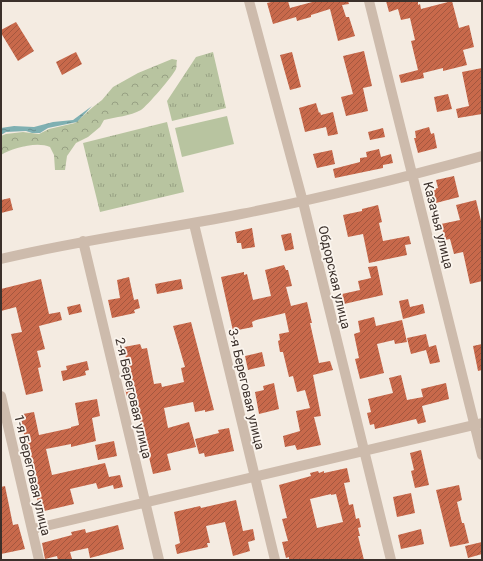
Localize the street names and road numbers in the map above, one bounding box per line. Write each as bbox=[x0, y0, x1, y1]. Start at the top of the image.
street label: Казачья улица bbox=[420, 180, 457, 270]
street label: Обдорская улица bbox=[315, 224, 354, 330]
street label: 3-я Береговая улица bbox=[225, 327, 268, 451]
street label: 2-я Береговая улица bbox=[112, 336, 155, 460]
street label: 1-я Береговая улица bbox=[11, 413, 54, 537]

